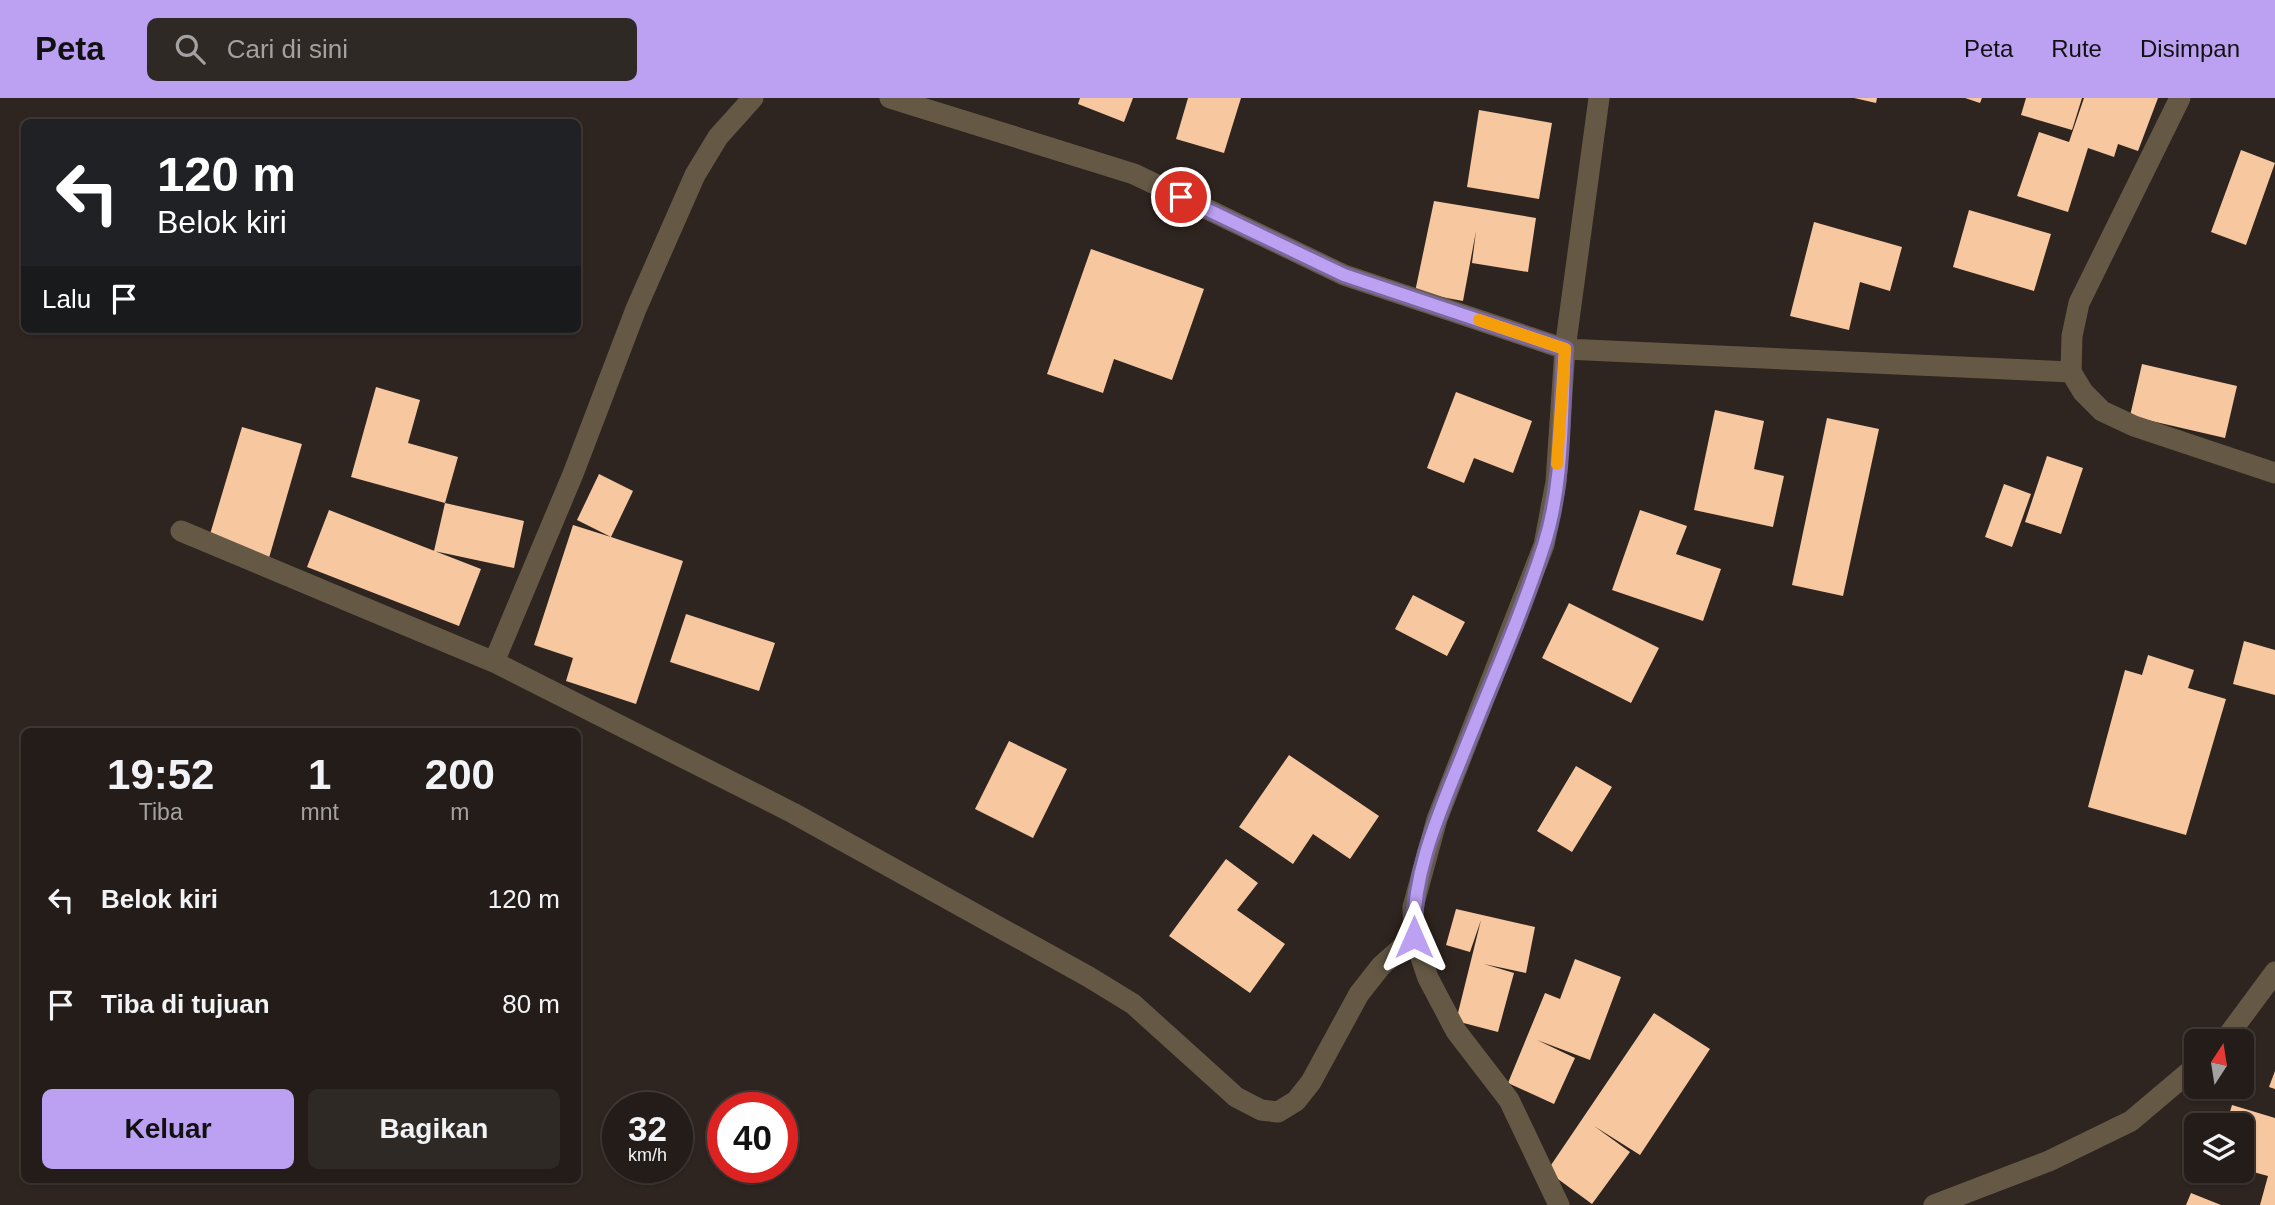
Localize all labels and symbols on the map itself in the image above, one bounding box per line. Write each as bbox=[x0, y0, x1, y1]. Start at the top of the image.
pin bbox=[1151, 167, 1211, 227]
position arrow bbox=[1377, 900, 1451, 974]
north arrow bbox=[2184, 1029, 2254, 1099]
speed limit sign: 40 bbox=[707, 1092, 798, 1183]

